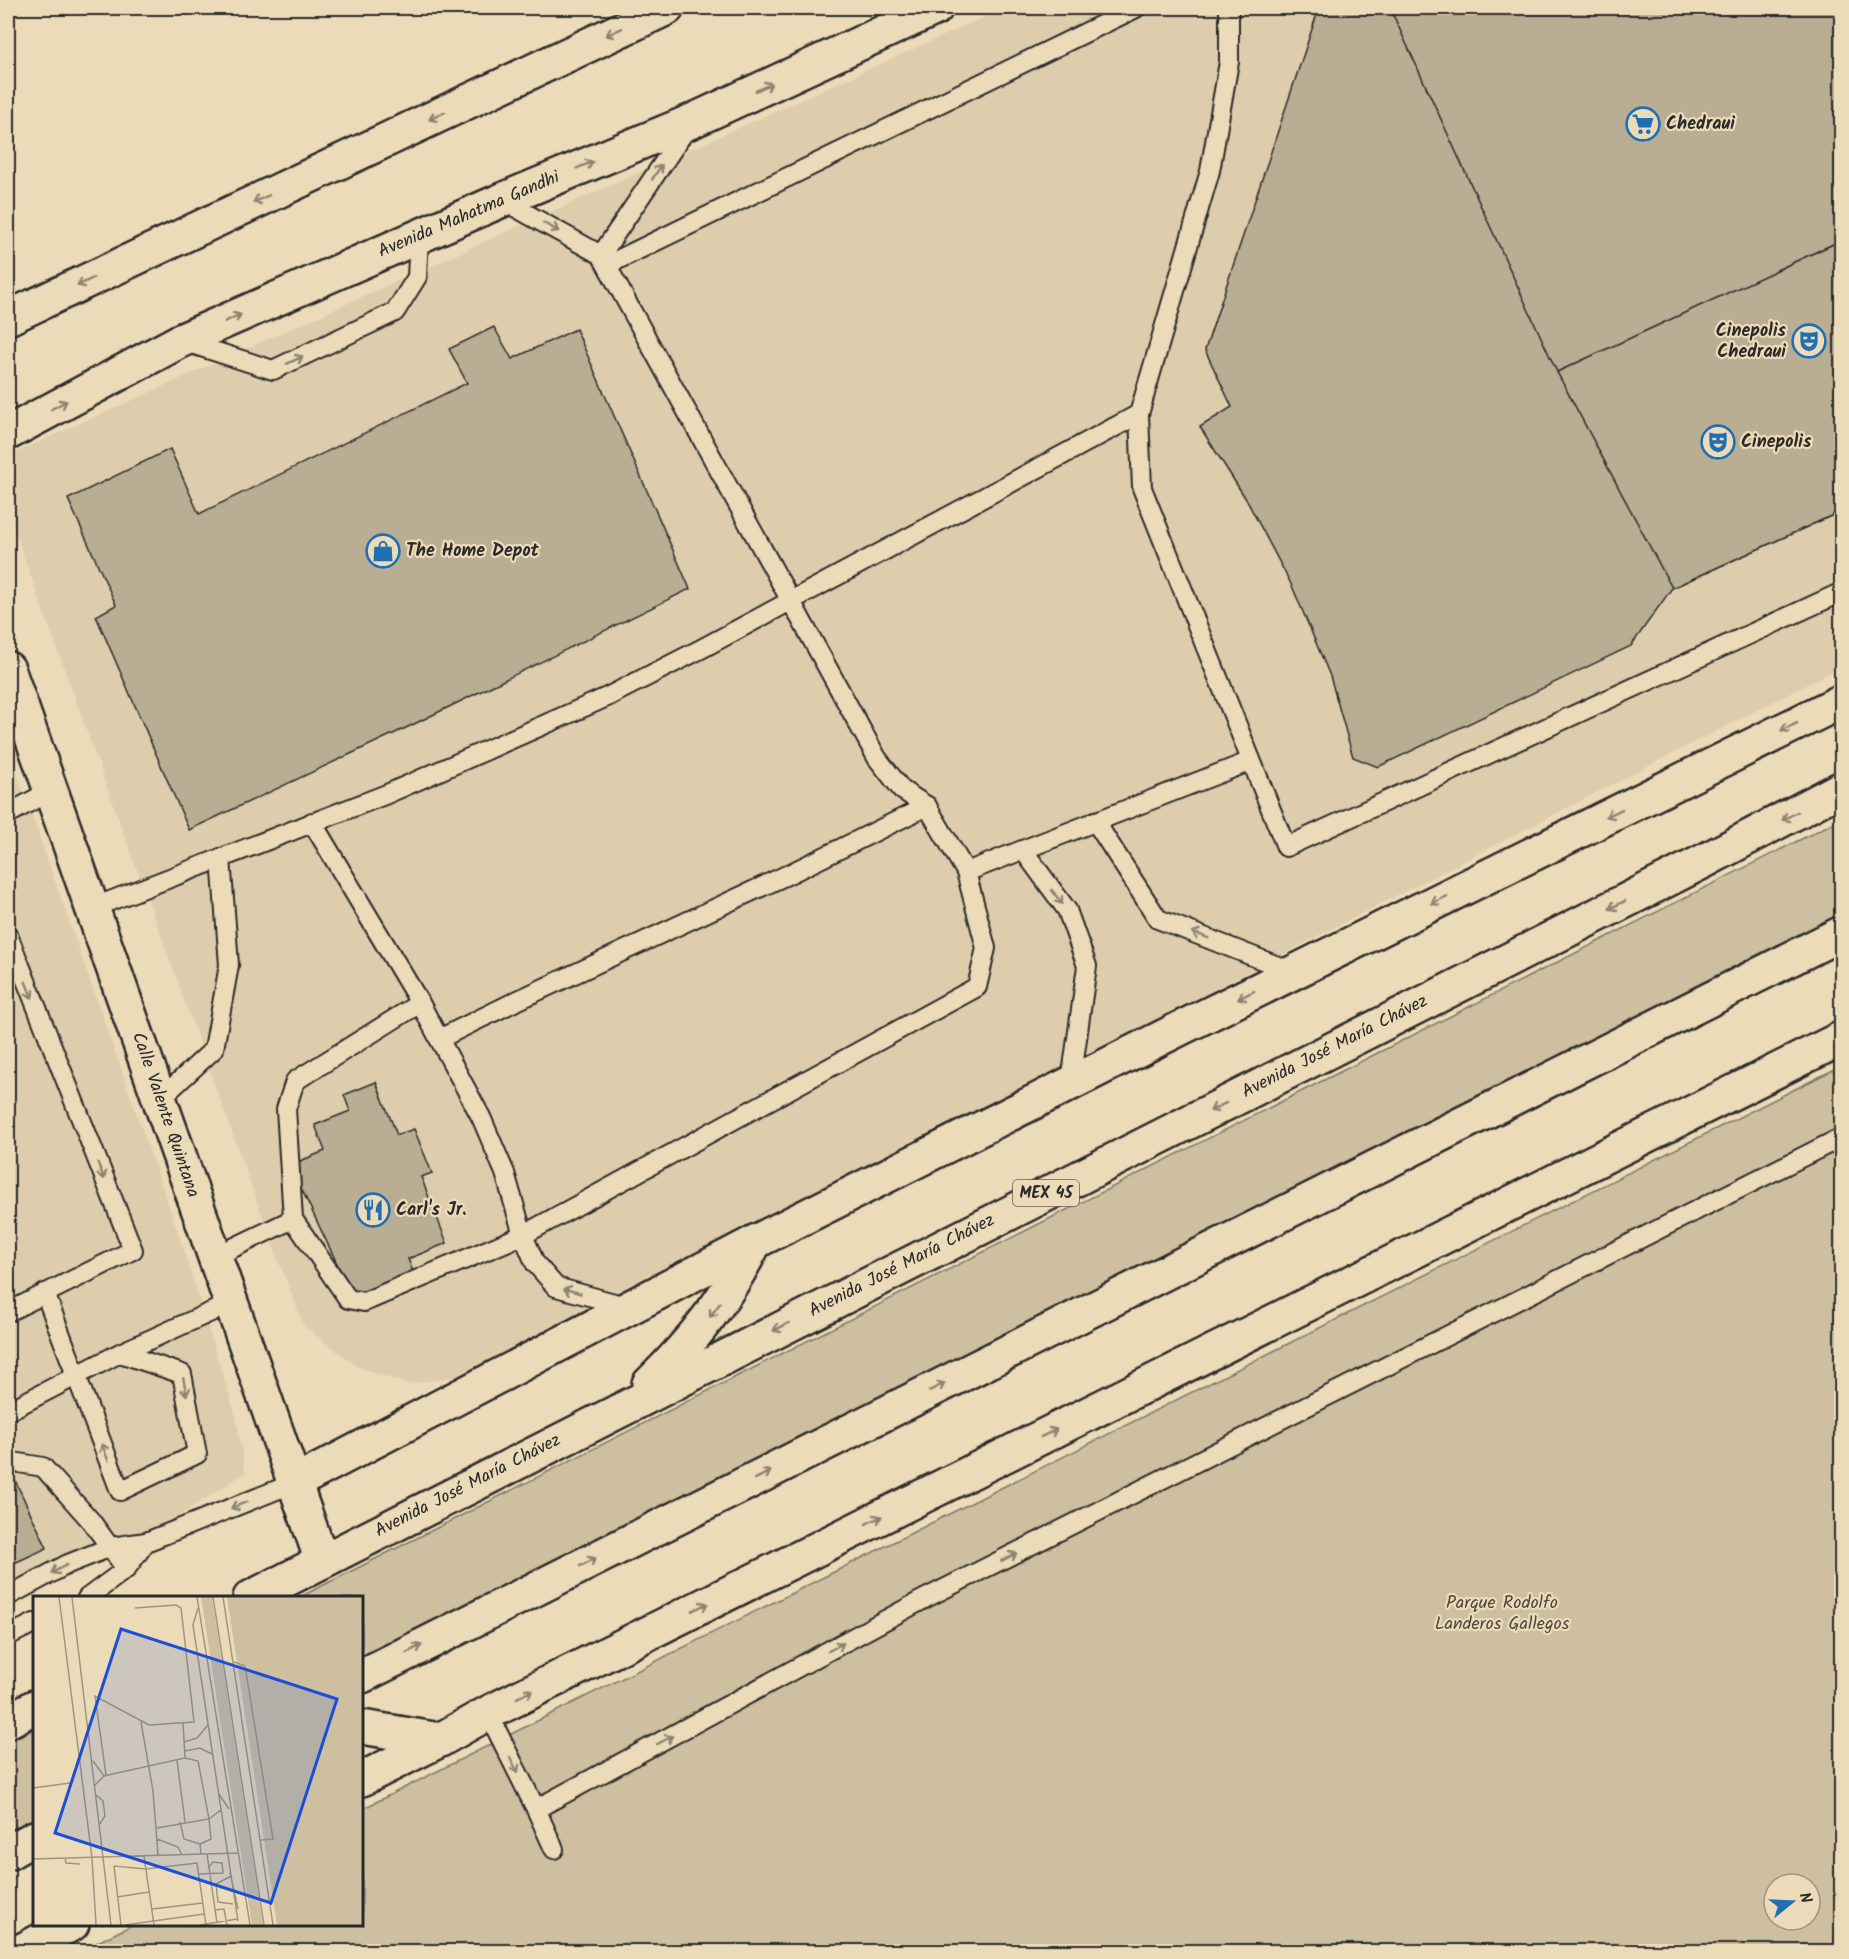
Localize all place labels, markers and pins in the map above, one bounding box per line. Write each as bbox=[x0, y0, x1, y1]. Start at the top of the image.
supermarket icon: Chedraui bbox=[1625, 106, 1661, 142]
place label: Chedraui bbox=[1666, 110, 1735, 139]
place label: Cinepolis Chedraui bbox=[1716, 317, 1787, 367]
theatre icon: Cinepolis Chedraui bbox=[1791, 323, 1827, 359]
theatre icon: Cinepolis bbox=[1700, 424, 1736, 460]
place label: Cinepolis bbox=[1741, 428, 1812, 457]
shop icon: The Home Depot bbox=[365, 533, 401, 569]
place label: The Home Depot bbox=[406, 537, 540, 566]
restaurant icon: Carl's Jr. bbox=[355, 1192, 391, 1228]
place label: Carl's Jr. bbox=[396, 1196, 466, 1225]

